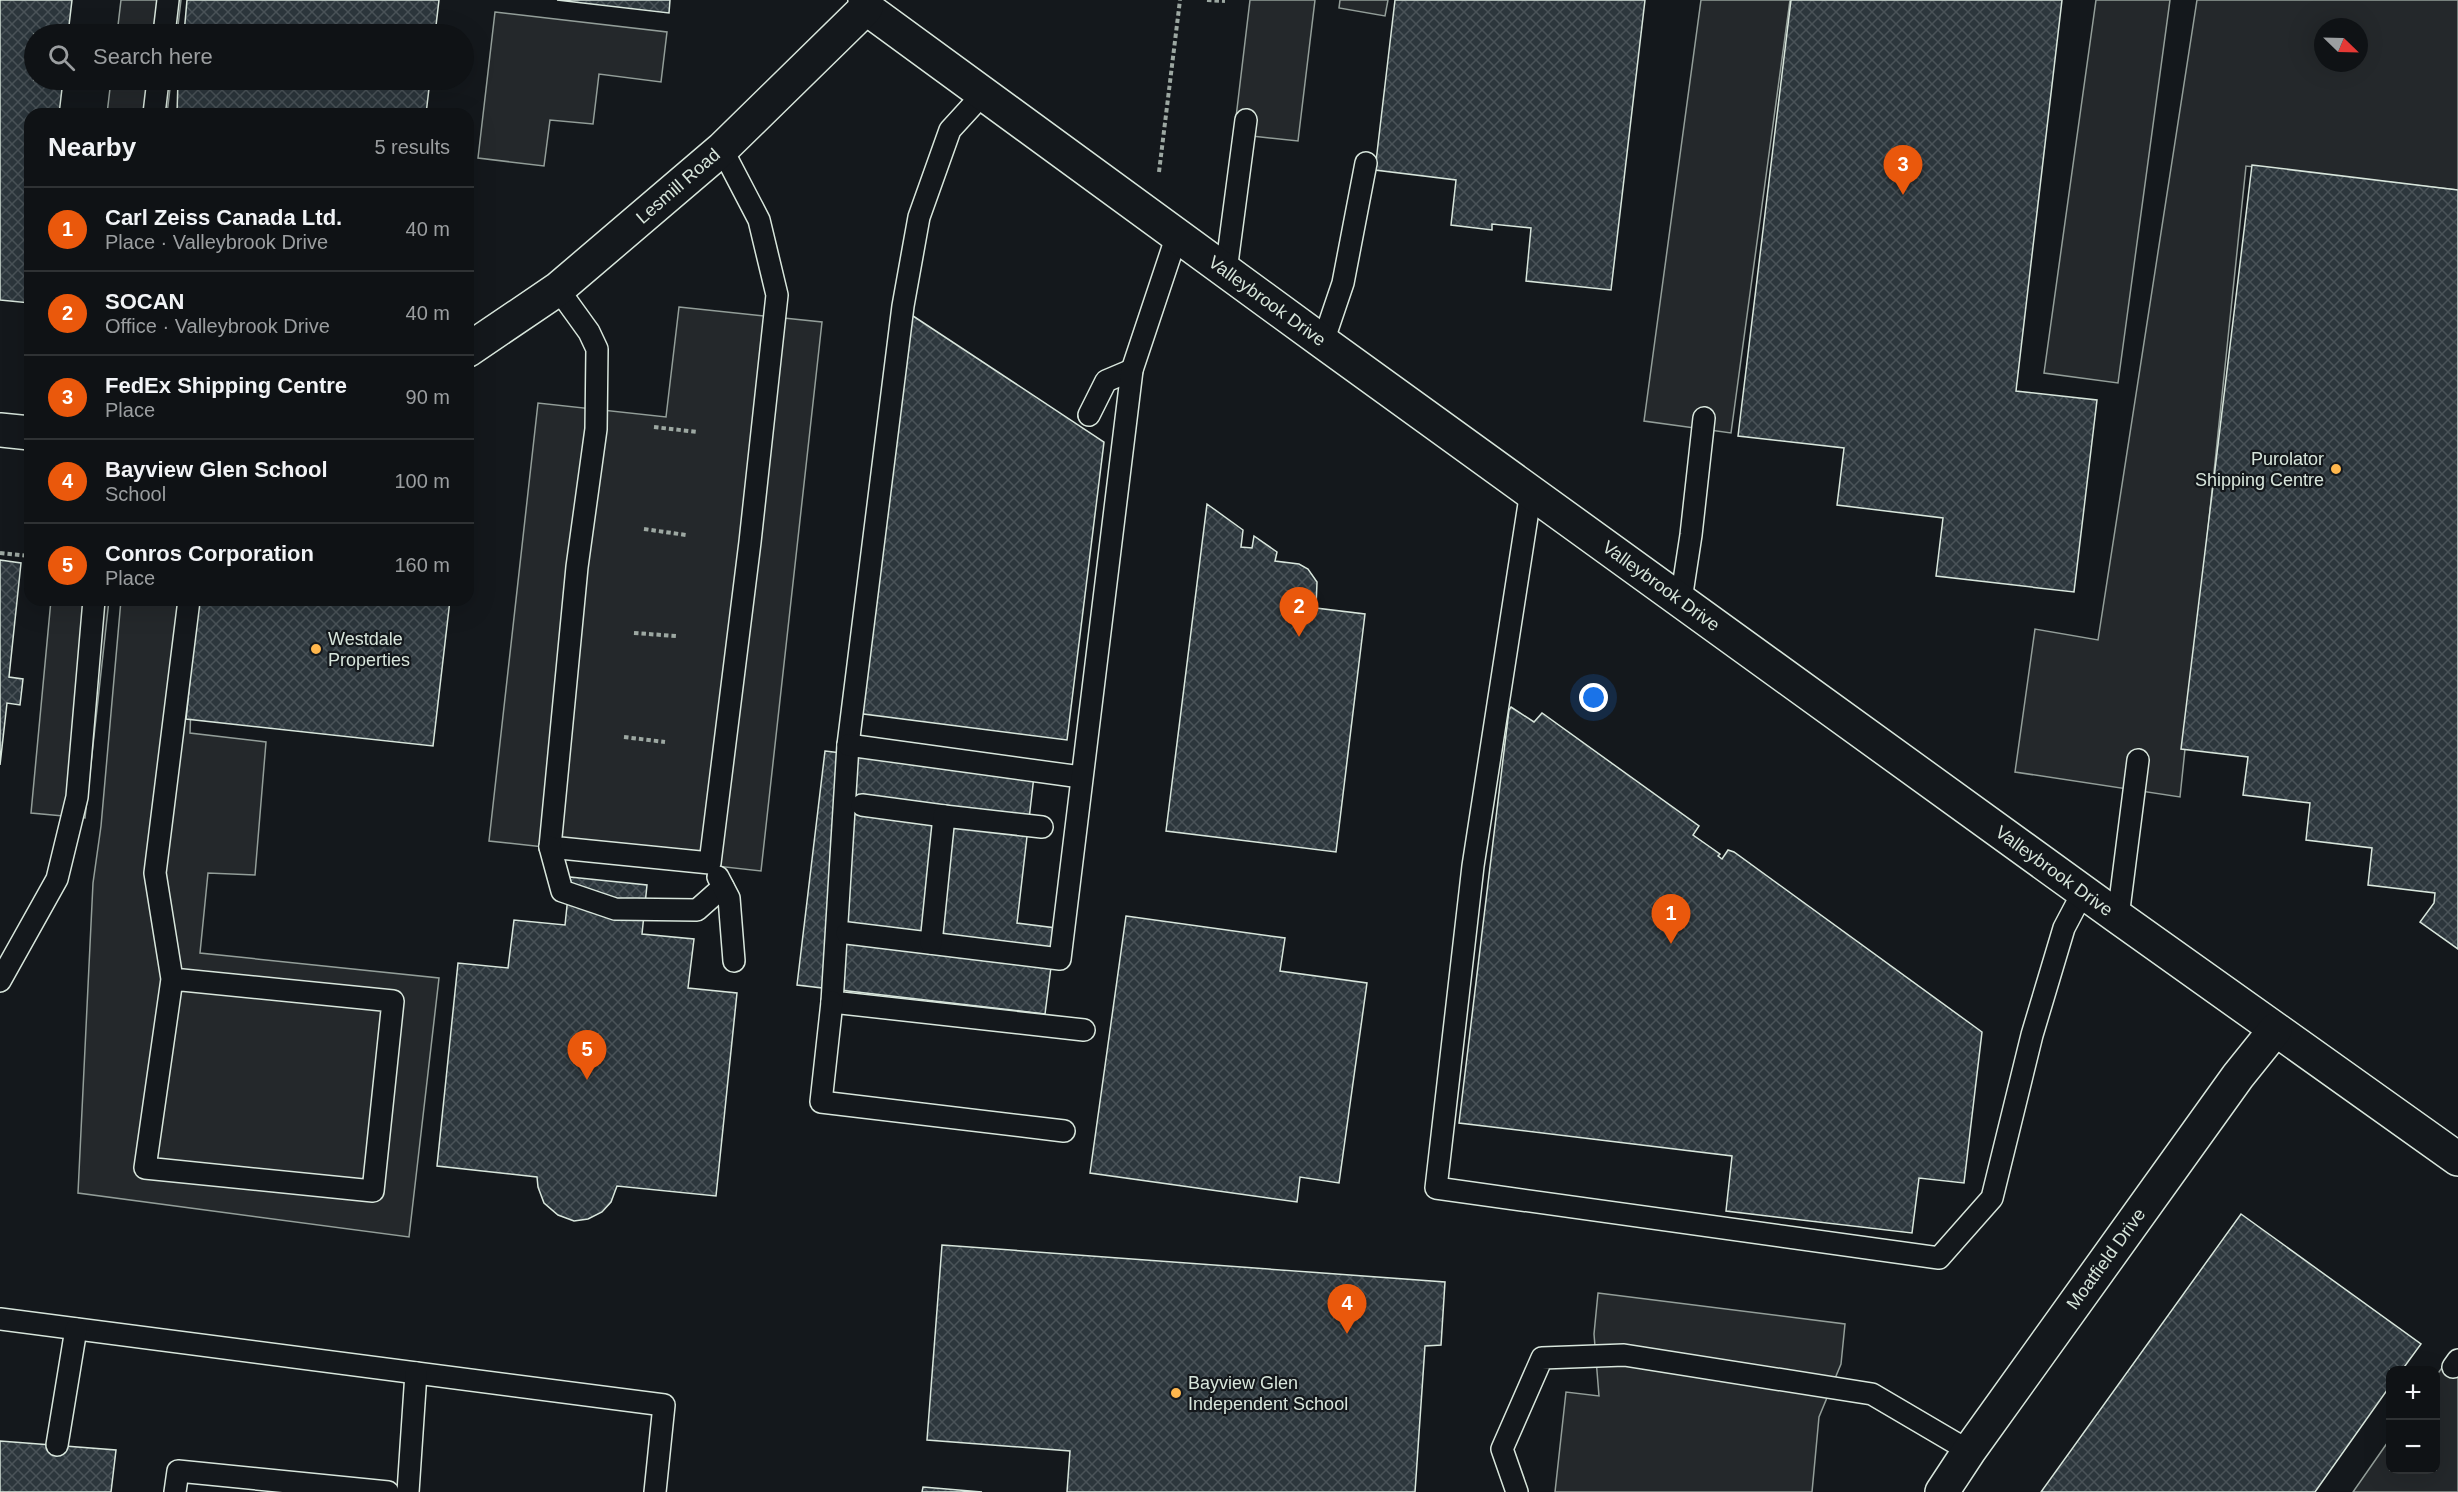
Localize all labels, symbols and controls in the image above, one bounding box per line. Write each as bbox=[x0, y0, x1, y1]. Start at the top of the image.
north arrow bbox=[2314, 18, 2368, 72]
search box bbox=[24, 24, 474, 90]
icon: search bbox=[45, 41, 78, 74]
text: Search here bbox=[93, 44, 213, 69]
text: Nearby bbox=[48, 132, 136, 162]
text: 5 results bbox=[374, 136, 450, 158]
street label: Lesmill Road bbox=[632, 144, 724, 228]
pin: 3 bbox=[1884, 146, 1922, 195]
text: Carl Zeiss Canada Ltd. bbox=[105, 205, 342, 230]
text: 1 bbox=[62, 218, 73, 240]
text: 40 m bbox=[406, 218, 450, 240]
text: Place · Valleybrook Drive bbox=[105, 231, 328, 253]
street label: Valleybrook Drive bbox=[1205, 252, 1329, 350]
text: SOCAN bbox=[105, 289, 184, 314]
text: 2 bbox=[62, 302, 73, 324]
text: 40 m bbox=[406, 302, 450, 324]
text: Office · Valleybrook Drive bbox=[105, 315, 330, 337]
text: FedEx Shipping Centre bbox=[105, 373, 347, 398]
text: 3 bbox=[62, 386, 73, 408]
text: 90 m bbox=[406, 386, 450, 408]
text: Place bbox=[105, 399, 155, 421]
place label: Purolator Shipping Centre bbox=[2195, 449, 2324, 490]
text: Bayview Glen School bbox=[105, 457, 328, 482]
marker: Purolator Shipping Centre bbox=[2329, 462, 2343, 476]
text: 4 bbox=[62, 470, 73, 492]
text: 100 m bbox=[394, 470, 450, 492]
text: School bbox=[105, 483, 166, 505]
street label: Valleybrook Drive bbox=[1599, 537, 1723, 635]
text: Conros Corporation bbox=[105, 541, 314, 566]
text: 5 bbox=[62, 554, 73, 576]
text: 160 m bbox=[394, 554, 450, 576]
text: Place bbox=[105, 567, 155, 589]
pin: 2 bbox=[1280, 588, 1318, 637]
place label: Westdale Properties bbox=[328, 629, 410, 670]
marker: Westdale Properties bbox=[309, 642, 323, 656]
your location bbox=[1579, 683, 1608, 712]
street label: Valleybrook Drive bbox=[1992, 822, 2116, 920]
pin: 1 bbox=[1652, 894, 1690, 944]
pin: 5 bbox=[568, 1030, 606, 1080]
street label: Moatfield Drive bbox=[2063, 1205, 2149, 1313]
pin: 4 bbox=[1328, 1284, 1366, 1334]
map controls bbox=[2386, 1366, 2440, 1474]
button: + bbox=[2386, 1366, 2440, 1420]
place label: Bayview Glen Independent School bbox=[1188, 1373, 1348, 1414]
marker: Bayview Glen Independent School bbox=[1169, 1386, 1183, 1400]
button: − bbox=[2386, 1420, 2440, 1474]

